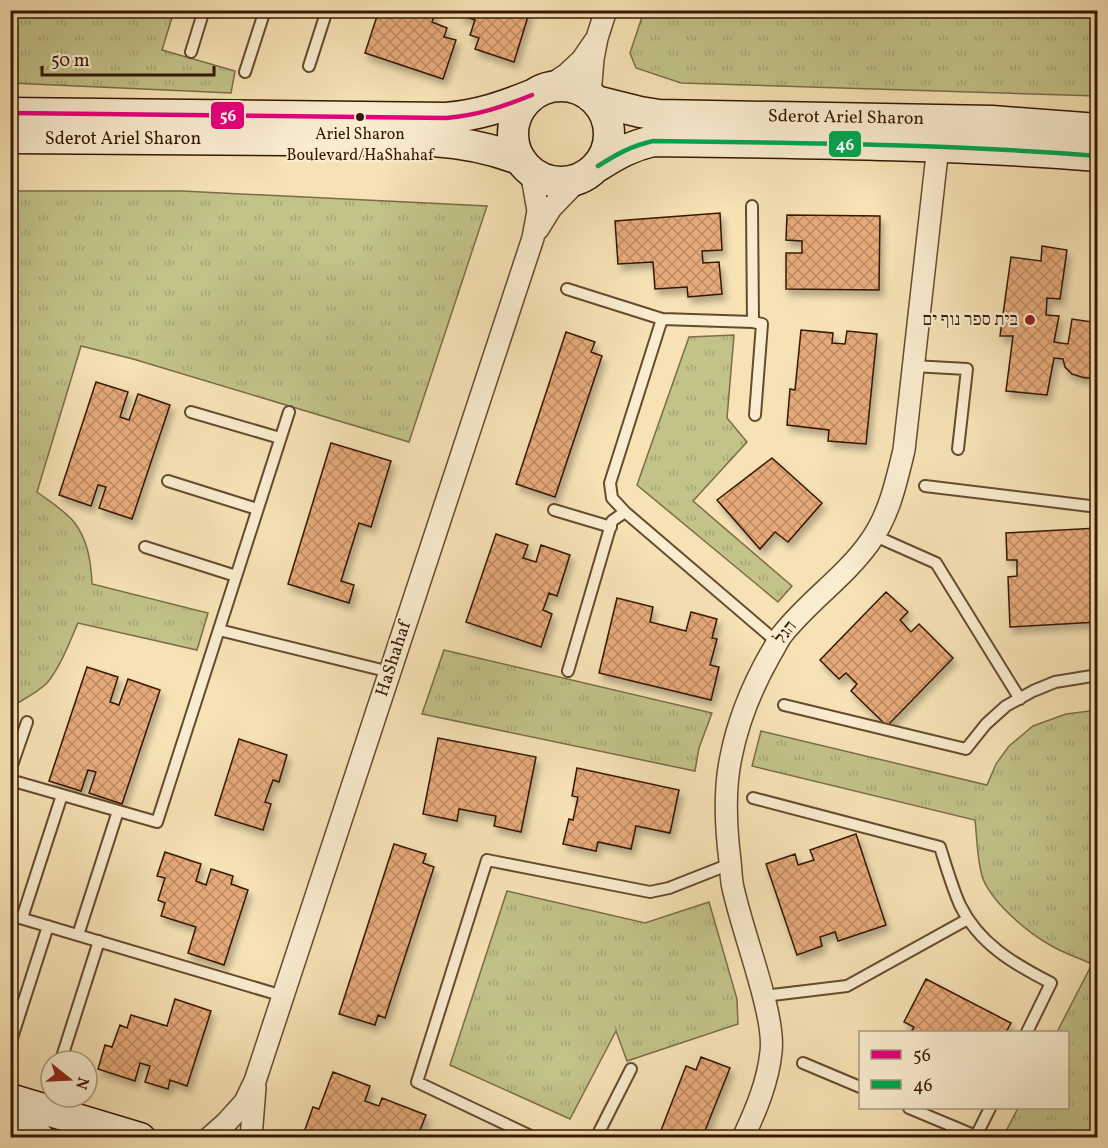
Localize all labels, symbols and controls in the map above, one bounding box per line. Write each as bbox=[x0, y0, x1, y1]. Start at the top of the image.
scale bar bbox=[42, 39, 214, 77]
text: 50 m bbox=[51, 49, 90, 74]
line badge: 56 bbox=[210, 101, 245, 130]
street label: Sderot Ariel Sharon bbox=[768, 104, 925, 132]
text: 56 bbox=[220, 106, 236, 128]
marker: Ariel Sharon Boulevard/HaShahaf bbox=[354, 111, 366, 123]
place label: Ariel Sharon Boulevard/HaShahaf bbox=[286, 124, 435, 167]
street label: Sderot Ariel Sharon bbox=[45, 127, 201, 152]
line badge: 46 bbox=[828, 130, 862, 158]
text: 46 bbox=[836, 135, 854, 157]
place label: בית ספר נוף ים bbox=[922, 308, 1018, 333]
marker: בית ספר נוף ים bbox=[1023, 313, 1037, 327]
street label: HaShahaf bbox=[370, 616, 419, 700]
street label: הגל bbox=[769, 616, 803, 650]
legend bbox=[859, 1031, 1069, 1109]
text: 56 bbox=[913, 1044, 931, 1069]
north arrow bbox=[39, 1049, 99, 1109]
text: N bbox=[69, 1074, 94, 1092]
text: 46 bbox=[913, 1074, 933, 1099]

